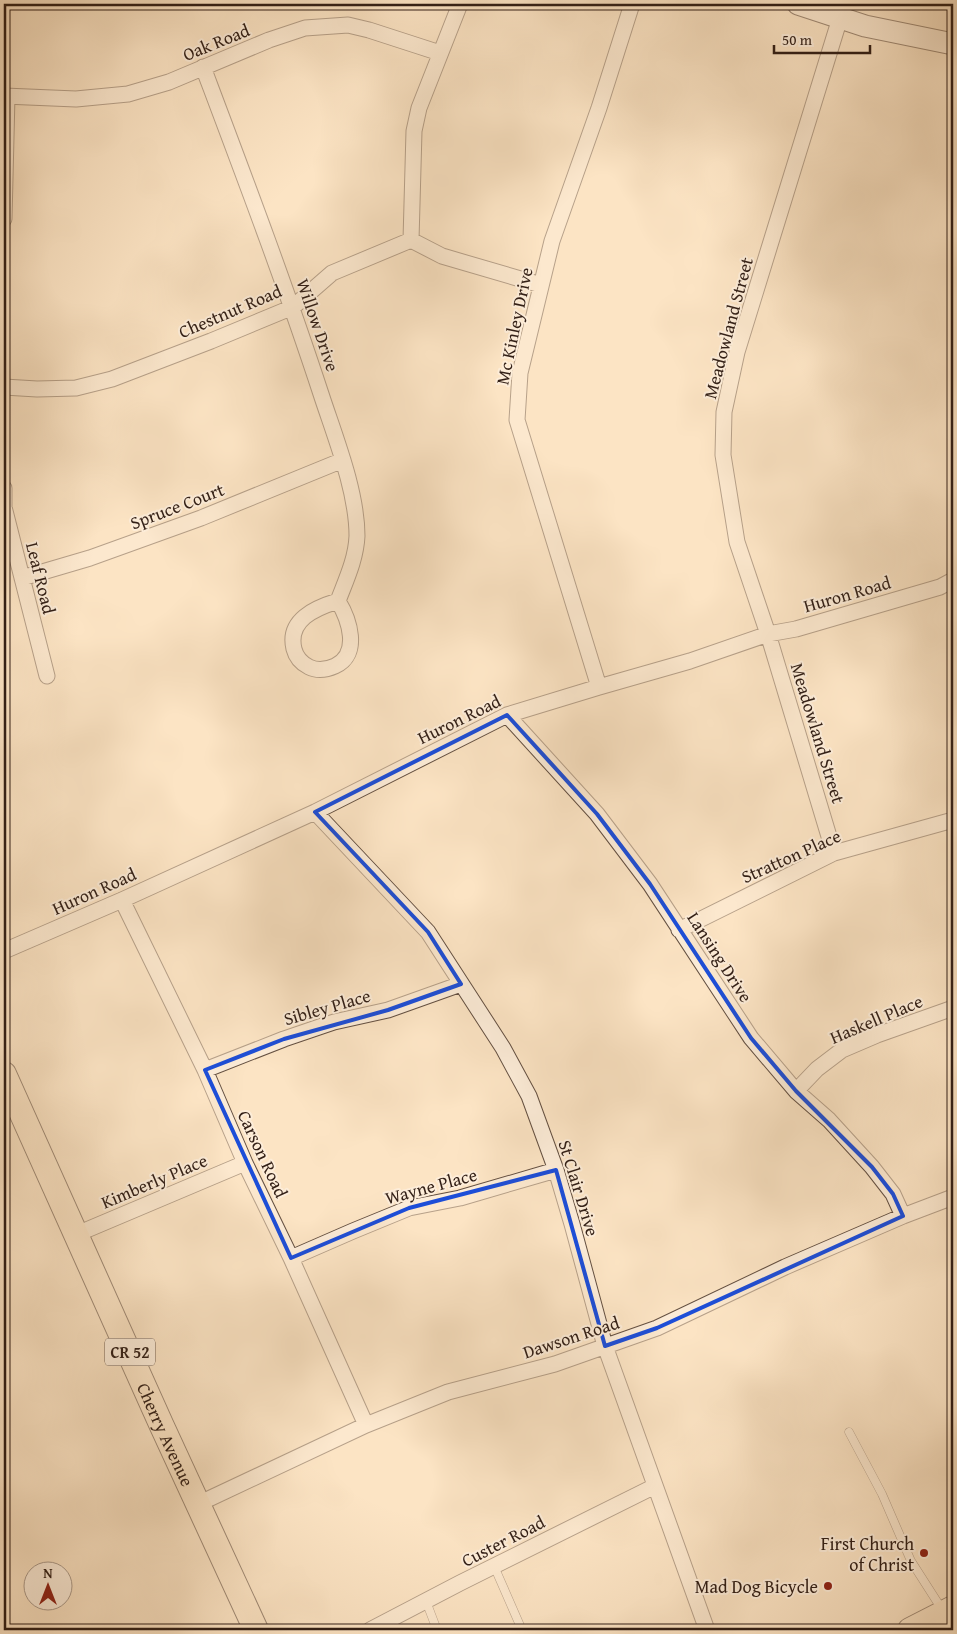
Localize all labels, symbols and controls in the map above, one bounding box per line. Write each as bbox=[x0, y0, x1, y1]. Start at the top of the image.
street label: Oak Road bbox=[178, 16, 254, 68]
scale bar bbox=[774, 22, 871, 54]
text: 50 m bbox=[782, 29, 813, 50]
street label: Meadowland Street bbox=[696, 253, 760, 402]
street label: Mc Kinley Drive bbox=[488, 265, 540, 387]
street label: Willow Drive bbox=[290, 275, 346, 375]
street label: Chestnut Road bbox=[174, 277, 286, 345]
street label: Spruce Court bbox=[126, 476, 228, 536]
street label: Leaf Road bbox=[19, 539, 63, 617]
street label: Huron Road bbox=[800, 569, 894, 619]
street label: Meadowland Street bbox=[784, 659, 852, 807]
street label: Huron Road bbox=[413, 687, 506, 751]
street label: Stratton Place bbox=[737, 822, 845, 890]
street label: Huron Road bbox=[48, 860, 141, 922]
street label: Lansing Drive bbox=[681, 906, 759, 1008]
street label: Sibley Place bbox=[280, 982, 374, 1032]
street label: Haskell Place bbox=[825, 987, 927, 1051]
street label: Carson Road bbox=[231, 1106, 295, 1203]
street label: St Clair Drive bbox=[552, 1137, 606, 1239]
street label: Kimberly Place bbox=[97, 1146, 211, 1216]
street label: Wayne Place bbox=[382, 1161, 480, 1211]
street label: Dawson Road bbox=[519, 1309, 623, 1365]
road number: CR 52 bbox=[105, 1338, 155, 1365]
street label: Cherry Avenue bbox=[131, 1378, 201, 1491]
street label: Custer Road bbox=[457, 1508, 550, 1574]
place label: First Church of Christ bbox=[821, 1530, 915, 1578]
marker: First Church of Christ bbox=[918, 1547, 930, 1559]
north arrow bbox=[22, 1562, 72, 1612]
text: N bbox=[43, 1563, 53, 1583]
place label: Mad Dog Bicycle bbox=[695, 1573, 818, 1600]
marker: Mad Dog Bicycle bbox=[822, 1580, 834, 1592]

